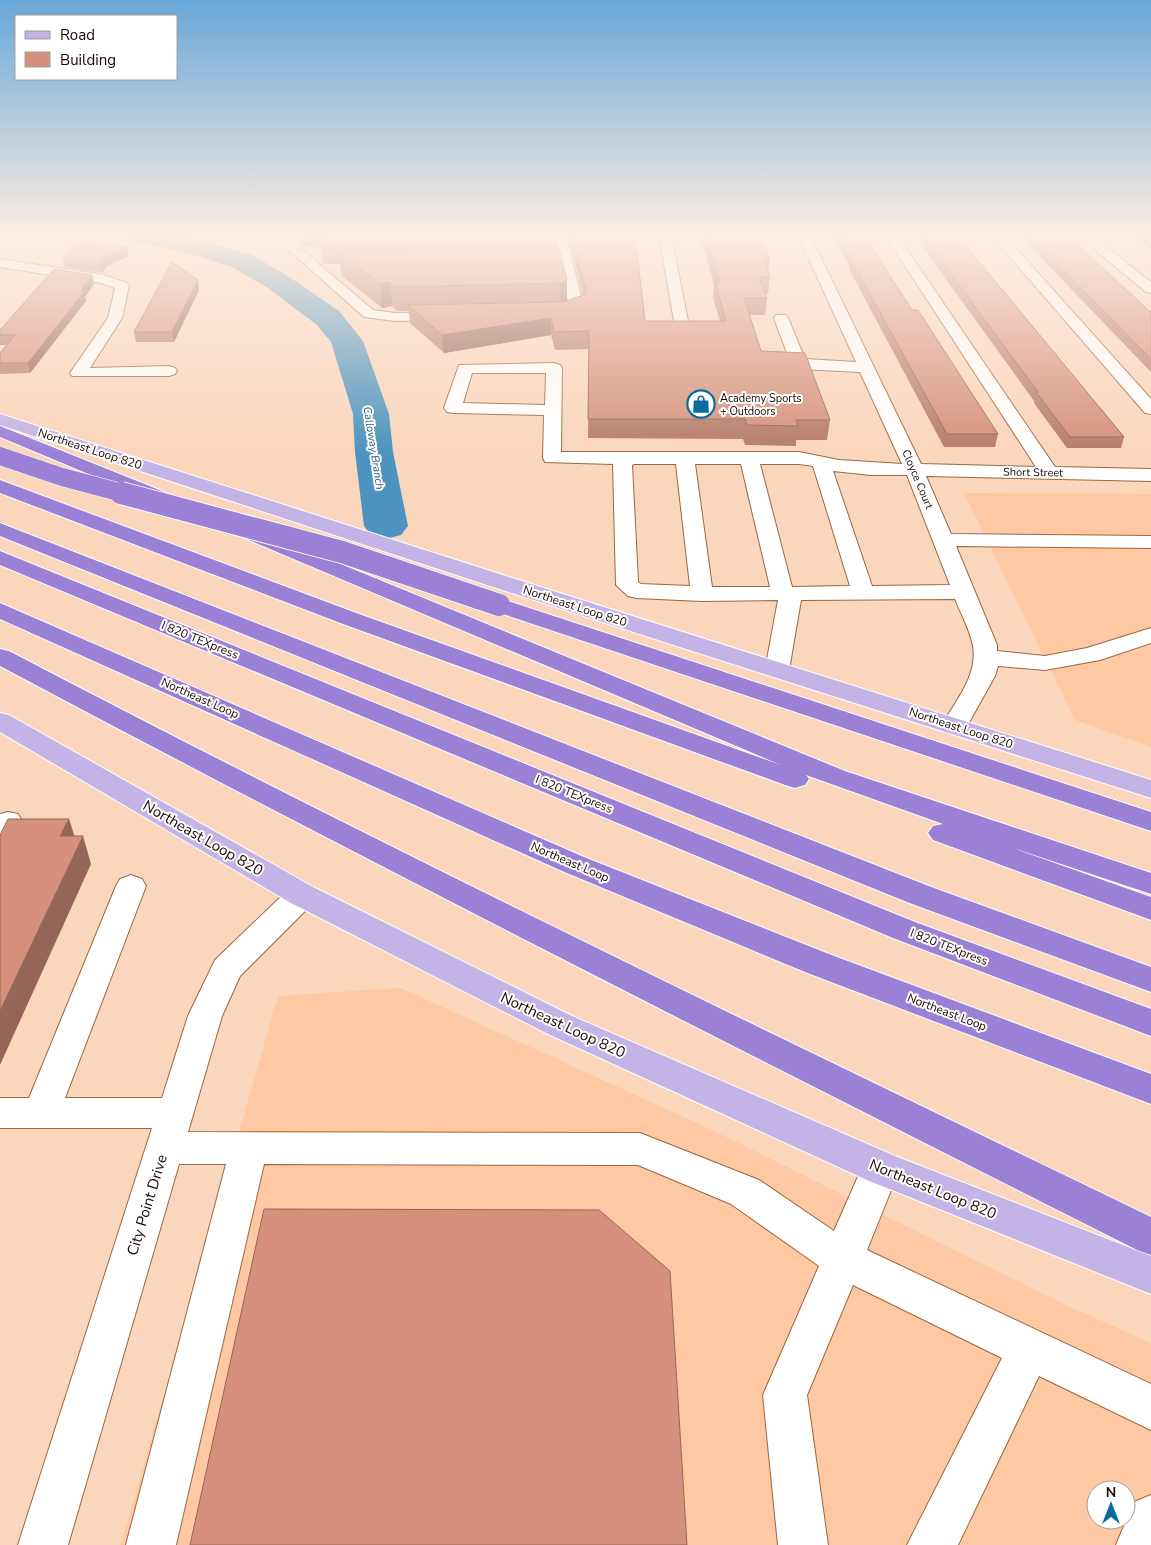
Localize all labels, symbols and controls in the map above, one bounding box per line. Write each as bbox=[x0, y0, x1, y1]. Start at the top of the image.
legend bbox=[15, 15, 178, 80]
text: Road bbox=[60, 25, 95, 45]
text: Building bbox=[60, 50, 116, 70]
shop icon: Academy Sports + Outdoors bbox=[686, 389, 716, 419]
place label: Academy Sports + Outdoors bbox=[720, 391, 802, 419]
water label: Calloway Branch bbox=[360, 406, 387, 491]
street label: Northeast Loop 820 bbox=[36, 425, 144, 473]
street label: Cloyce Court bbox=[898, 447, 937, 511]
street label: Short Street bbox=[1003, 464, 1063, 481]
street label: Northeast Loop 820 bbox=[521, 582, 629, 630]
street label: I 820 TEXpress bbox=[159, 617, 241, 663]
street label: Northeast Loop bbox=[159, 674, 241, 722]
street label: Northeast Loop 820 bbox=[907, 704, 1015, 752]
street label: I 820 TEXpress bbox=[533, 771, 615, 817]
street label: Northeast Loop 820 bbox=[139, 795, 267, 881]
street label: Northeast Loop bbox=[528, 838, 612, 886]
street label: I 820 TEXpress bbox=[908, 925, 990, 969]
street label: Northeast Loop 820 bbox=[497, 987, 629, 1063]
street label: Northeast Loop bbox=[905, 990, 989, 1034]
street label: City Point Drive bbox=[122, 1152, 172, 1258]
street label: Northeast Loop 820 bbox=[866, 1154, 1000, 1224]
north arrow bbox=[1086, 1480, 1136, 1530]
text: N bbox=[1106, 1483, 1116, 1502]

